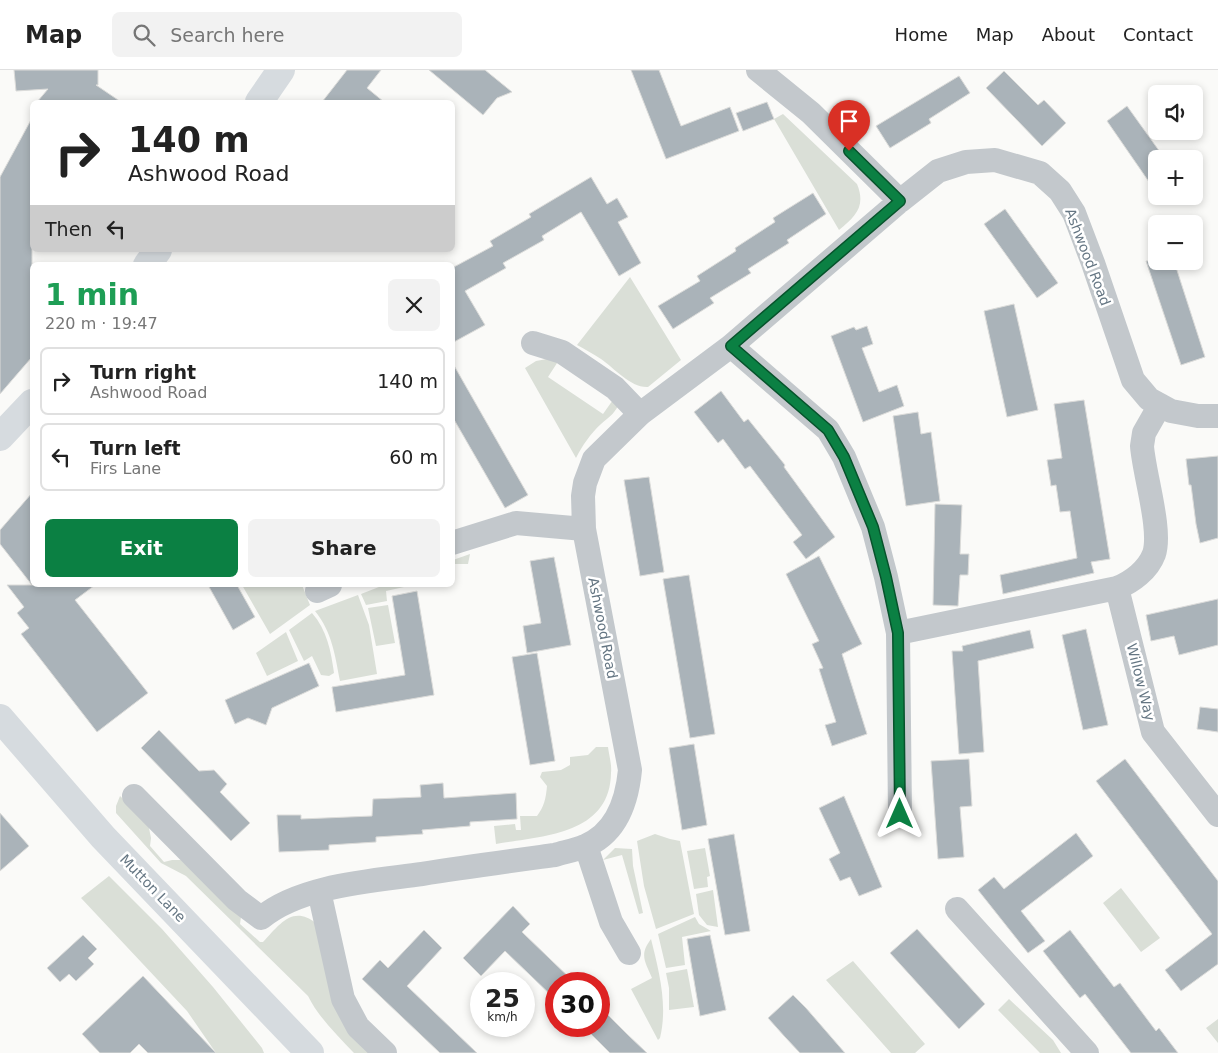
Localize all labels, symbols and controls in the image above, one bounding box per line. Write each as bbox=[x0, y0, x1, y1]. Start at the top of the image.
search box bbox=[112, 12, 462, 57]
text: Map bbox=[25, 21, 82, 49]
icon: search bbox=[130, 21, 158, 49]
text: Search here bbox=[170, 24, 284, 46]
text: Home bbox=[895, 24, 948, 45]
text: Map bbox=[976, 24, 1014, 45]
text: About bbox=[1042, 24, 1095, 45]
text: Contact bbox=[1123, 24, 1193, 45]
map controls bbox=[1148, 85, 1203, 270]
button: sound bbox=[1148, 85, 1203, 140]
pin bbox=[828, 100, 870, 151]
icon: arrive bbox=[835, 107, 863, 135]
icon: right bbox=[45, 120, 110, 185]
text: 140 m bbox=[128, 120, 250, 160]
button: + bbox=[1148, 150, 1203, 205]
text: Ashwood Road bbox=[128, 161, 290, 186]
street label: Ashwood Road bbox=[1062, 206, 1114, 308]
icon: left bbox=[102, 215, 130, 243]
button: − bbox=[1148, 215, 1203, 270]
text: Then bbox=[45, 218, 92, 240]
text: 1 min bbox=[45, 277, 139, 312]
button: close bbox=[388, 279, 440, 331]
text: 220 m · 19:47 bbox=[45, 314, 158, 333]
text: Turn right bbox=[90, 361, 196, 383]
icon: right bbox=[47, 367, 75, 395]
text: 140 m bbox=[377, 370, 438, 392]
text: Ashwood Road bbox=[90, 383, 207, 402]
text: Turn left bbox=[90, 437, 181, 459]
icon: left bbox=[47, 443, 75, 471]
text: 60 m bbox=[389, 446, 438, 468]
text: Firs Lane bbox=[90, 459, 161, 478]
button: Exit bbox=[45, 519, 238, 577]
button: Share bbox=[248, 519, 440, 577]
street label: Ashwood Road bbox=[585, 576, 621, 680]
street label: Willow Way bbox=[1124, 642, 1158, 722]
position arrow bbox=[873, 787, 925, 839]
street label: Mutton Lane bbox=[117, 851, 189, 925]
speed limit sign: 30 bbox=[545, 972, 610, 1037]
text: 25 bbox=[485, 984, 520, 1013]
text: km/h bbox=[487, 1010, 518, 1024]

